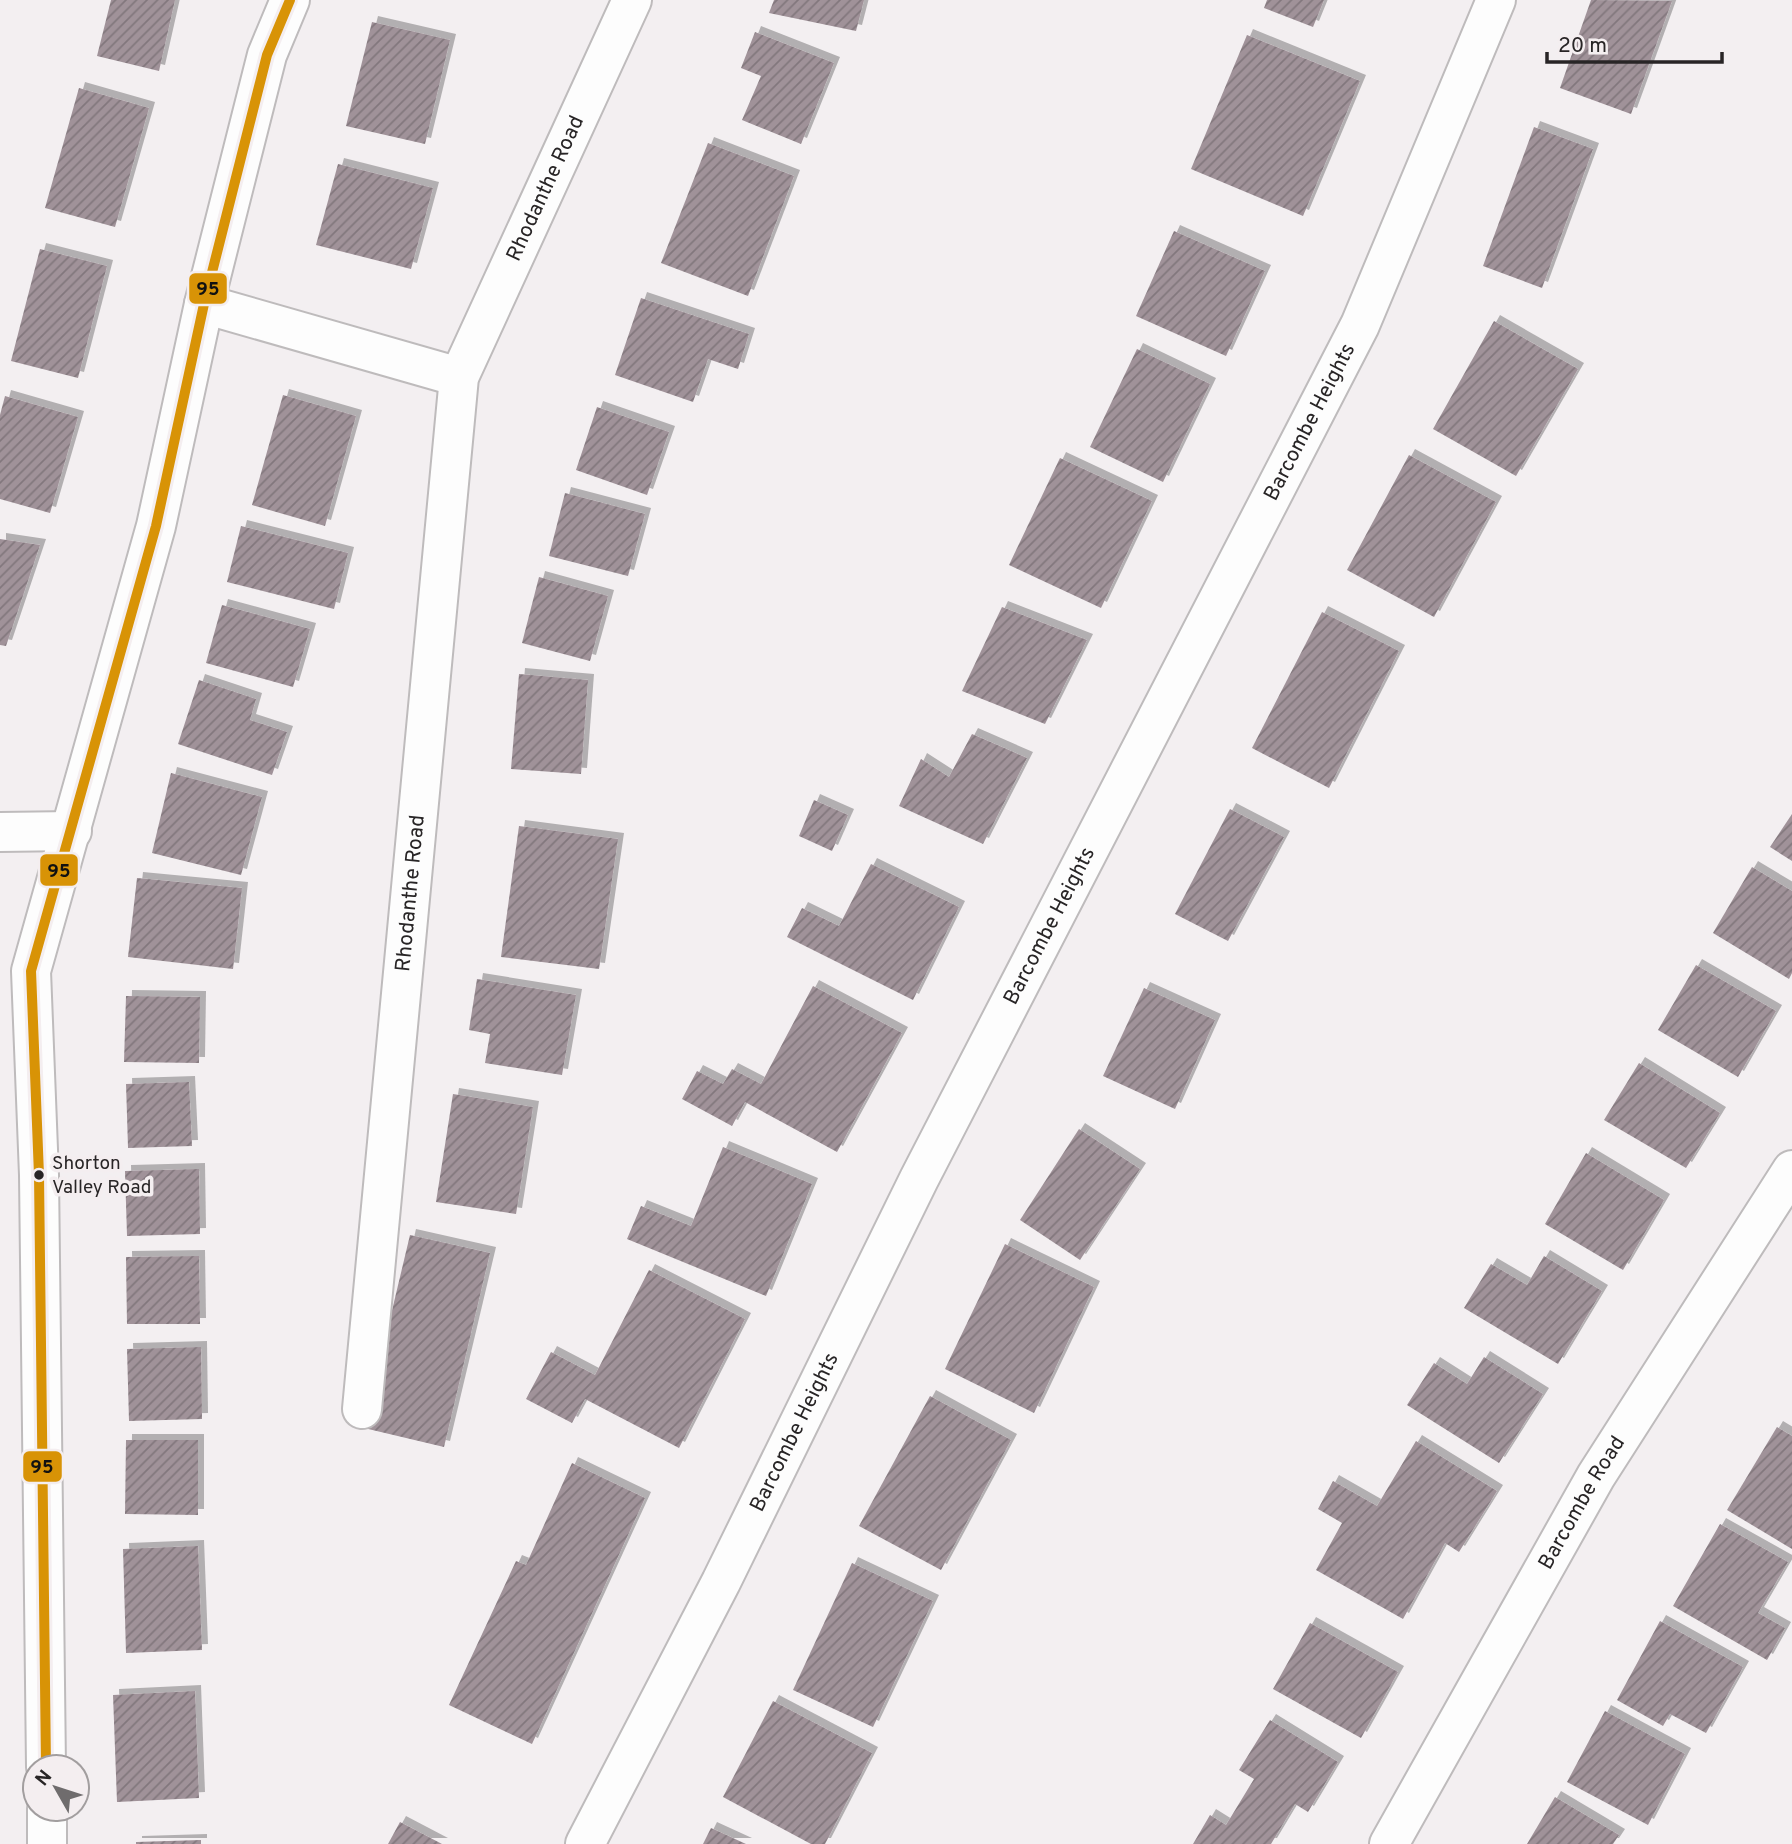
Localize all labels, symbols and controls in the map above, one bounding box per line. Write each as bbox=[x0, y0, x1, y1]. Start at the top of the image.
scale bar bbox=[1547, 21, 1722, 65]
text: 20 m bbox=[1558, 33, 1607, 60]
street label: Rhodanthe Road bbox=[500, 111, 591, 266]
line badge: 95 bbox=[188, 272, 228, 305]
text: 95 bbox=[196, 278, 220, 302]
street label: Barcombe Heights bbox=[1258, 339, 1362, 506]
street label: Rhodanthe Road bbox=[390, 814, 431, 973]
street label: Barcombe Heights bbox=[998, 843, 1102, 1009]
line badge: 95 bbox=[39, 853, 79, 887]
text: 95 bbox=[47, 860, 71, 884]
place label: Shorton Valley Road bbox=[52, 1152, 151, 1200]
marker: Shorton Valley Road bbox=[32, 1168, 46, 1182]
street label: Barcombe Heights bbox=[744, 1348, 845, 1516]
street label: Barcombe Road bbox=[1533, 1431, 1632, 1574]
line badge: 95 bbox=[22, 1450, 63, 1483]
text: 95 bbox=[30, 1456, 54, 1480]
north arrow bbox=[21, 1753, 91, 1823]
text: N bbox=[31, 1766, 58, 1791]

